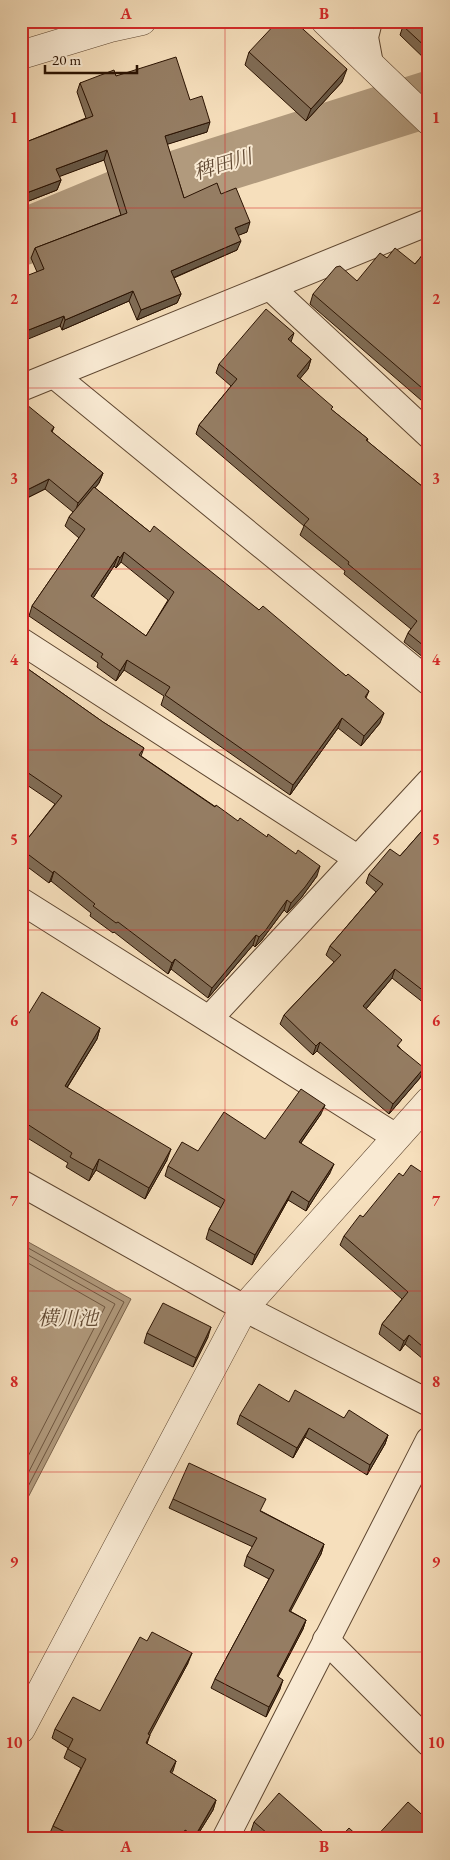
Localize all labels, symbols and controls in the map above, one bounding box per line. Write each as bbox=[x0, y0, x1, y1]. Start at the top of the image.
text: A bbox=[119, 3, 132, 24]
text: B bbox=[319, 3, 329, 24]
scale bar bbox=[45, 42, 138, 74]
text: 20 m bbox=[52, 50, 81, 69]
text: 1 bbox=[10, 107, 18, 128]
text: 1 bbox=[432, 107, 440, 128]
water label: 稗田川 bbox=[191, 142, 257, 185]
text: 2 bbox=[10, 288, 19, 309]
text: 2 bbox=[432, 288, 441, 309]
text: 3 bbox=[10, 468, 18, 489]
text: 3 bbox=[432, 468, 440, 489]
text: 4 bbox=[10, 649, 19, 670]
text: 4 bbox=[432, 649, 441, 670]
text: 5 bbox=[10, 829, 18, 850]
text: 5 bbox=[432, 829, 440, 850]
text: 6 bbox=[10, 1010, 19, 1031]
text: 6 bbox=[432, 1010, 441, 1031]
text: 7 bbox=[10, 1190, 19, 1211]
text: 7 bbox=[432, 1190, 441, 1211]
water label: 横川池 bbox=[38, 1305, 100, 1331]
text: 8 bbox=[10, 1371, 18, 1392]
text: 8 bbox=[432, 1371, 440, 1392]
text: 9 bbox=[10, 1551, 19, 1572]
text: 9 bbox=[432, 1551, 441, 1572]
text: 10 bbox=[6, 1732, 23, 1753]
text: 10 bbox=[428, 1732, 445, 1753]
text: A bbox=[119, 1836, 132, 1857]
text: B bbox=[319, 1836, 329, 1857]

